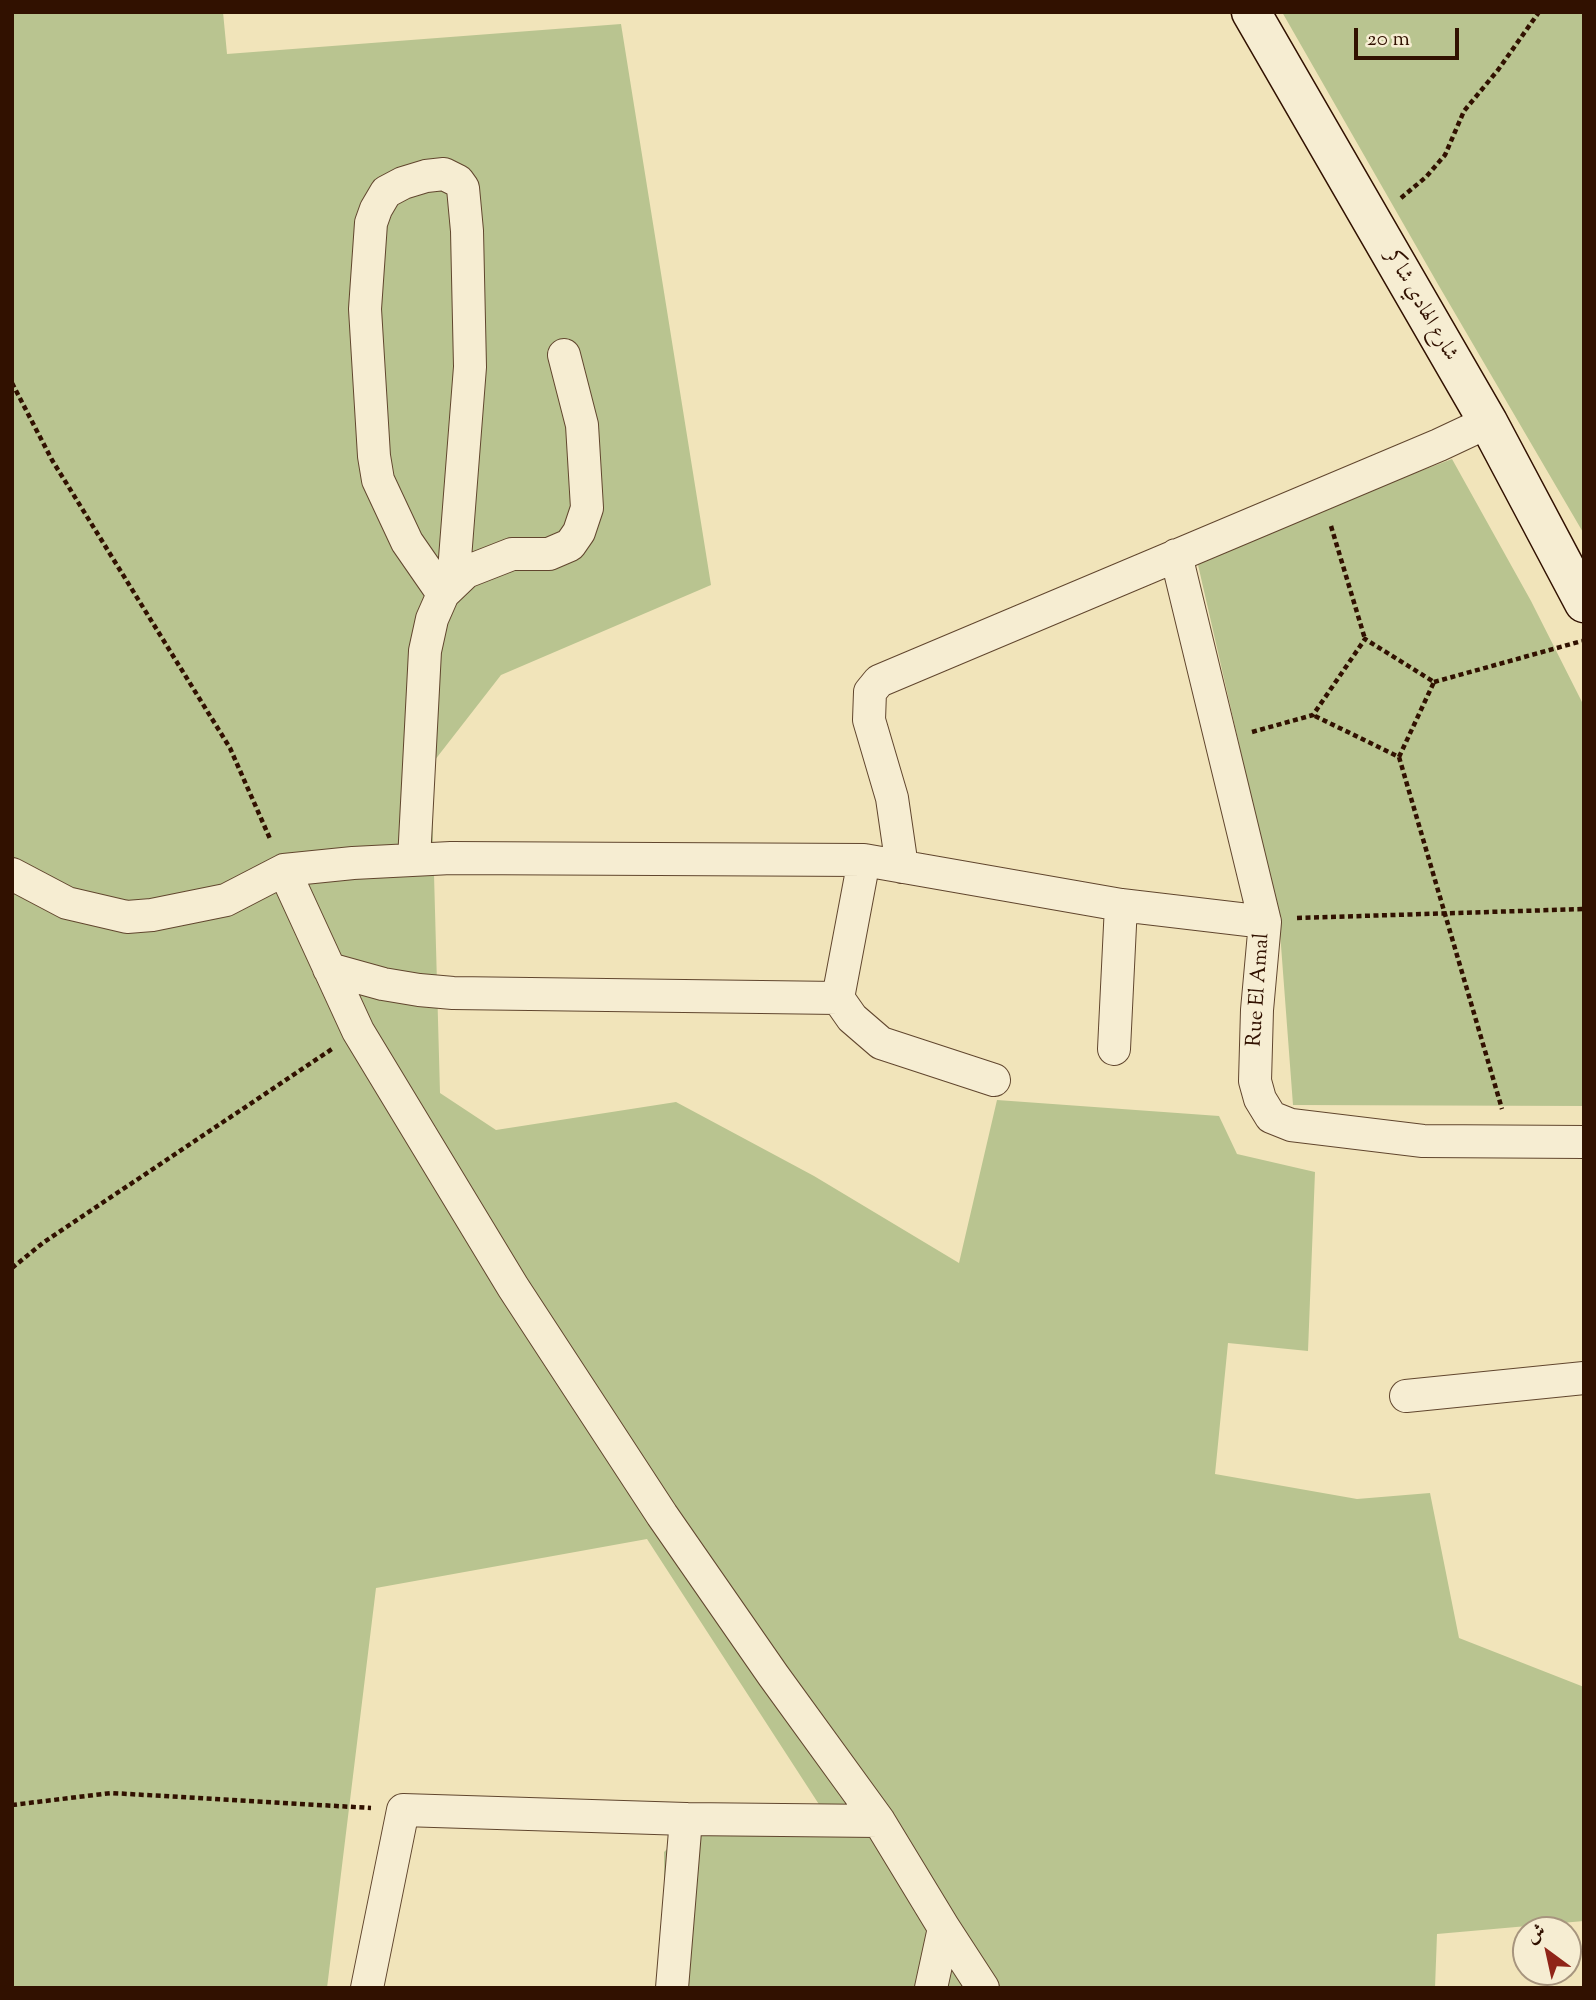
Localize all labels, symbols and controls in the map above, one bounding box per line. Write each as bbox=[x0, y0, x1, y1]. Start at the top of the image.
scale bar bbox=[1358, 14, 1463, 58]
text: 20 m bbox=[1367, 25, 1410, 55]
street label: شارع الهادي شاكر bbox=[1378, 246, 1462, 366]
street label: Rue El Amal bbox=[1243, 932, 1277, 1048]
north arrow bbox=[1512, 1916, 1582, 1986]
text: ش bbox=[1521, 1918, 1552, 1951]

